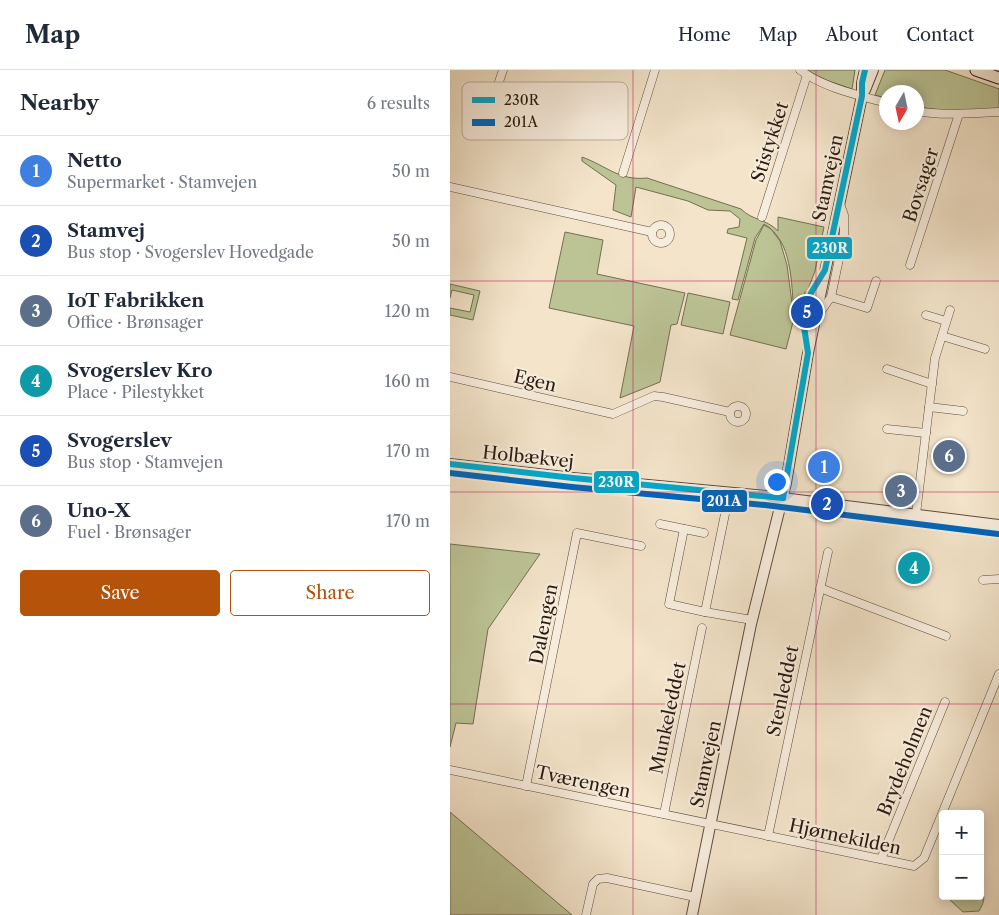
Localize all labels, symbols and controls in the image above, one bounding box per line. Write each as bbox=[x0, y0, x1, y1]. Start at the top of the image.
text: Map bbox=[25, 20, 80, 49]
text: Home bbox=[678, 24, 731, 46]
text: Map bbox=[759, 24, 797, 46]
text: About bbox=[825, 24, 878, 46]
text: Contact bbox=[906, 24, 974, 46]
legend bbox=[462, 82, 628, 140]
north arrow bbox=[879, 85, 924, 130]
text: Nearby bbox=[20, 90, 99, 115]
text: 230R bbox=[504, 91, 540, 109]
text: 6 results bbox=[367, 93, 430, 113]
street label: Stistykket bbox=[747, 98, 794, 185]
text: 201A bbox=[504, 113, 538, 131]
street label: Stamvejen bbox=[808, 132, 848, 224]
street label: Bovsager bbox=[899, 145, 943, 225]
text: Netto bbox=[67, 149, 122, 172]
text: 1 bbox=[32, 161, 40, 181]
text: 50 m bbox=[392, 161, 430, 181]
text: Supermarket · Stamvejen bbox=[67, 172, 257, 192]
text: Stamvej bbox=[67, 219, 145, 242]
text: 2 bbox=[31, 231, 41, 251]
text: 50 m bbox=[392, 231, 430, 251]
line badge: 230R bbox=[806, 236, 853, 260]
text: 230R bbox=[812, 239, 849, 257]
text: Bus stop · Svogerslev Hovedgade bbox=[67, 242, 314, 262]
text: IoT Fabrikken bbox=[67, 289, 204, 312]
pin: 5 bbox=[791, 293, 823, 331]
text: 3 bbox=[31, 301, 41, 321]
text: 120 m bbox=[385, 301, 430, 321]
text: Office · Brønsager bbox=[67, 312, 203, 332]
text: Svogerslev Kro bbox=[67, 359, 212, 382]
street label: Egen bbox=[512, 365, 558, 397]
text: 4 bbox=[31, 371, 41, 391]
text: 160 m bbox=[385, 371, 430, 391]
text: Place · Pilestykket bbox=[67, 382, 204, 402]
text: Svogerslev bbox=[67, 429, 172, 452]
pin: 6 bbox=[933, 437, 965, 475]
text: 5 bbox=[32, 441, 40, 461]
text: 170 m bbox=[386, 441, 430, 461]
street label: Holbækvej bbox=[481, 441, 575, 473]
pin: 1 bbox=[808, 448, 840, 486]
text: Bus stop · Stamvejen bbox=[67, 452, 223, 472]
your location bbox=[764, 469, 790, 495]
line badge: 230R bbox=[593, 470, 640, 494]
pin: 3 bbox=[885, 472, 917, 510]
text: 230R bbox=[598, 473, 635, 491]
pin: 2 bbox=[811, 485, 843, 523]
line badge: 201A bbox=[701, 489, 748, 513]
text: 201A bbox=[707, 492, 743, 510]
text: Uno-X bbox=[67, 499, 130, 522]
text: 6 bbox=[31, 511, 41, 531]
text: 170 m bbox=[386, 511, 430, 531]
text: Fuel · Brønsager bbox=[67, 522, 191, 542]
pin: 4 bbox=[898, 549, 930, 587]
button: Save bbox=[20, 570, 220, 616]
button: Share bbox=[230, 570, 430, 616]
street label: Dalengen bbox=[525, 582, 563, 666]
street label: Stenleddet bbox=[763, 643, 803, 738]
street label: Munkeleddet bbox=[645, 659, 691, 776]
street label: Brydeholmen bbox=[873, 703, 937, 819]
street label: Stamvejen bbox=[686, 718, 726, 810]
street label: Tværengen bbox=[533, 761, 633, 803]
map controls bbox=[939, 810, 984, 900]
button: + bbox=[939, 810, 984, 855]
street label: Hjørnekilden bbox=[787, 814, 903, 860]
button: − bbox=[939, 855, 984, 900]

